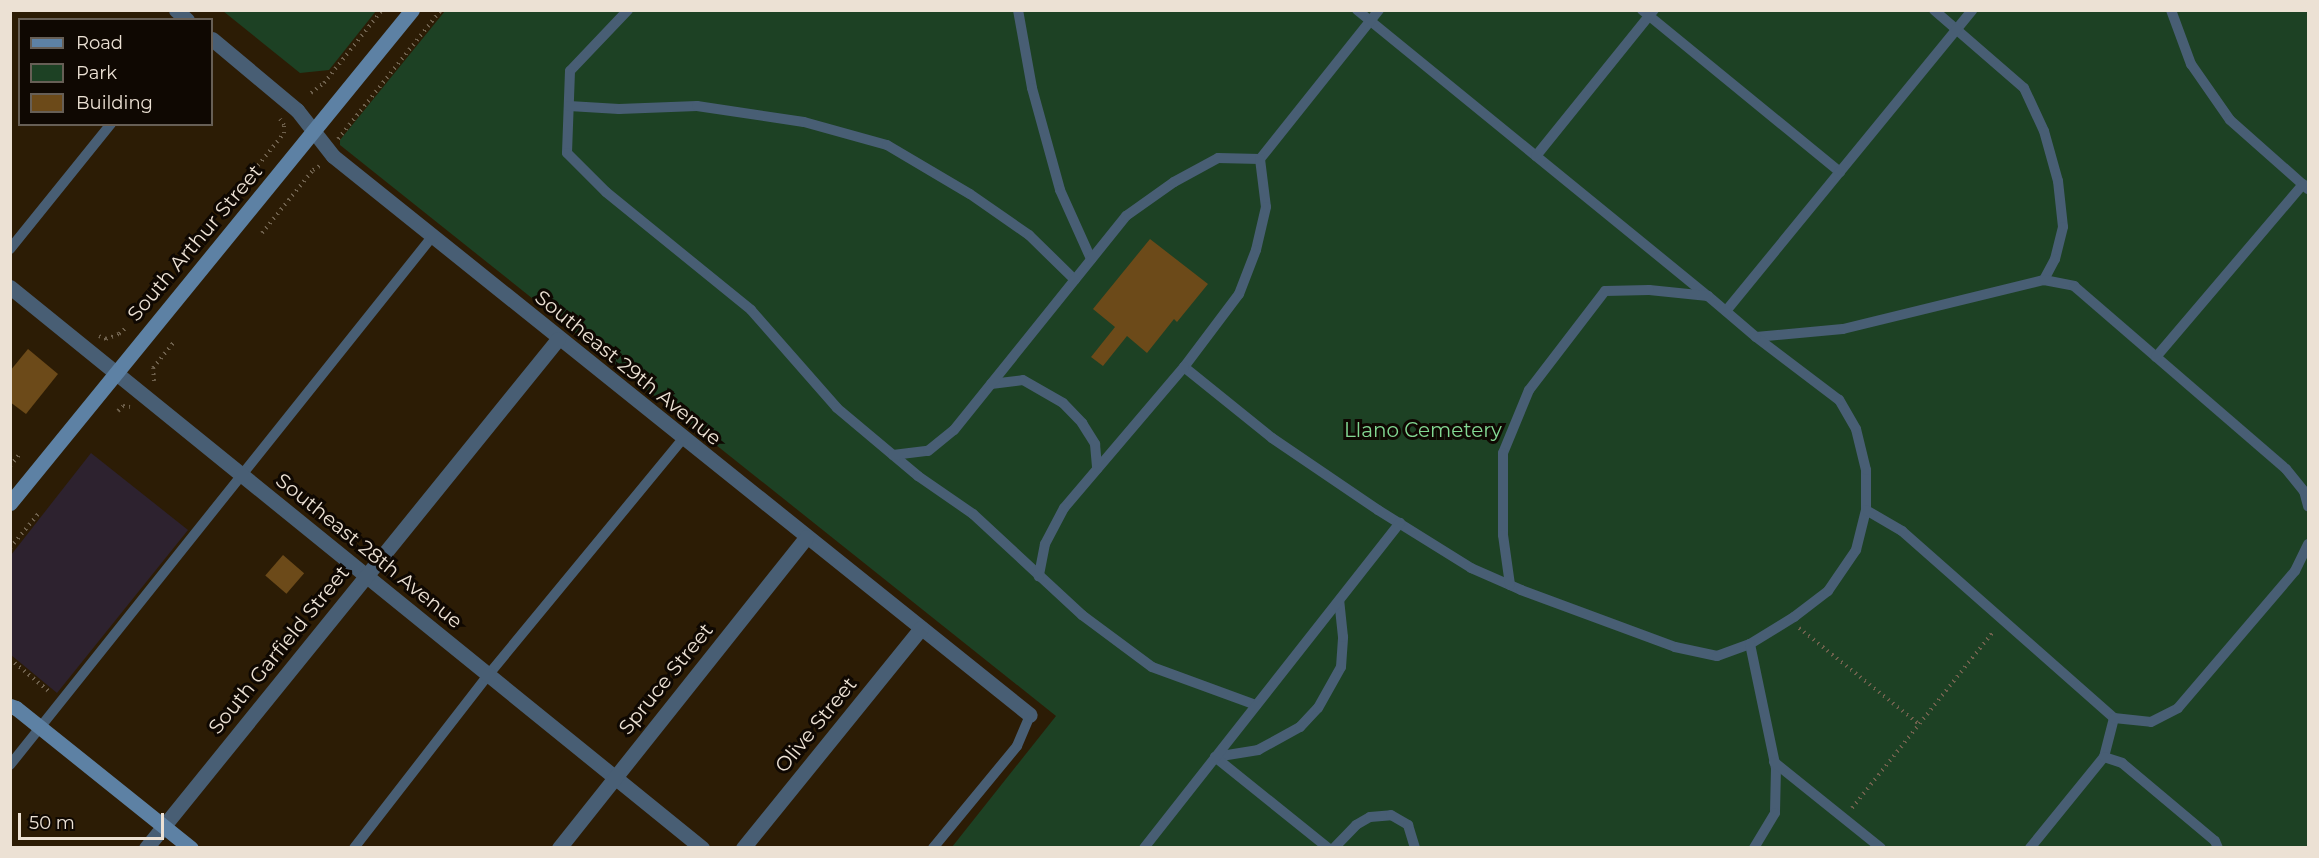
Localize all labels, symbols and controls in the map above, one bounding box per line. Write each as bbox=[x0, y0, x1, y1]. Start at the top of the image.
legend bbox=[18, 18, 213, 126]
text: Road bbox=[76, 32, 123, 54]
text: Park bbox=[76, 62, 117, 84]
text: Building bbox=[76, 92, 153, 114]
street label: South Arthur Street bbox=[123, 160, 267, 326]
street label: Southeast 29th Avenue bbox=[530, 285, 726, 451]
park label: Llano Cemetery bbox=[1344, 418, 1502, 442]
street label: Southeast 28th Avenue bbox=[271, 468, 467, 634]
street label: South Garfield Street bbox=[204, 561, 354, 739]
street label: Spruce Street bbox=[614, 619, 718, 739]
street label: Olive Street bbox=[770, 672, 862, 778]
scale bar bbox=[21, 801, 166, 839]
text: 50 m bbox=[29, 812, 75, 834]

